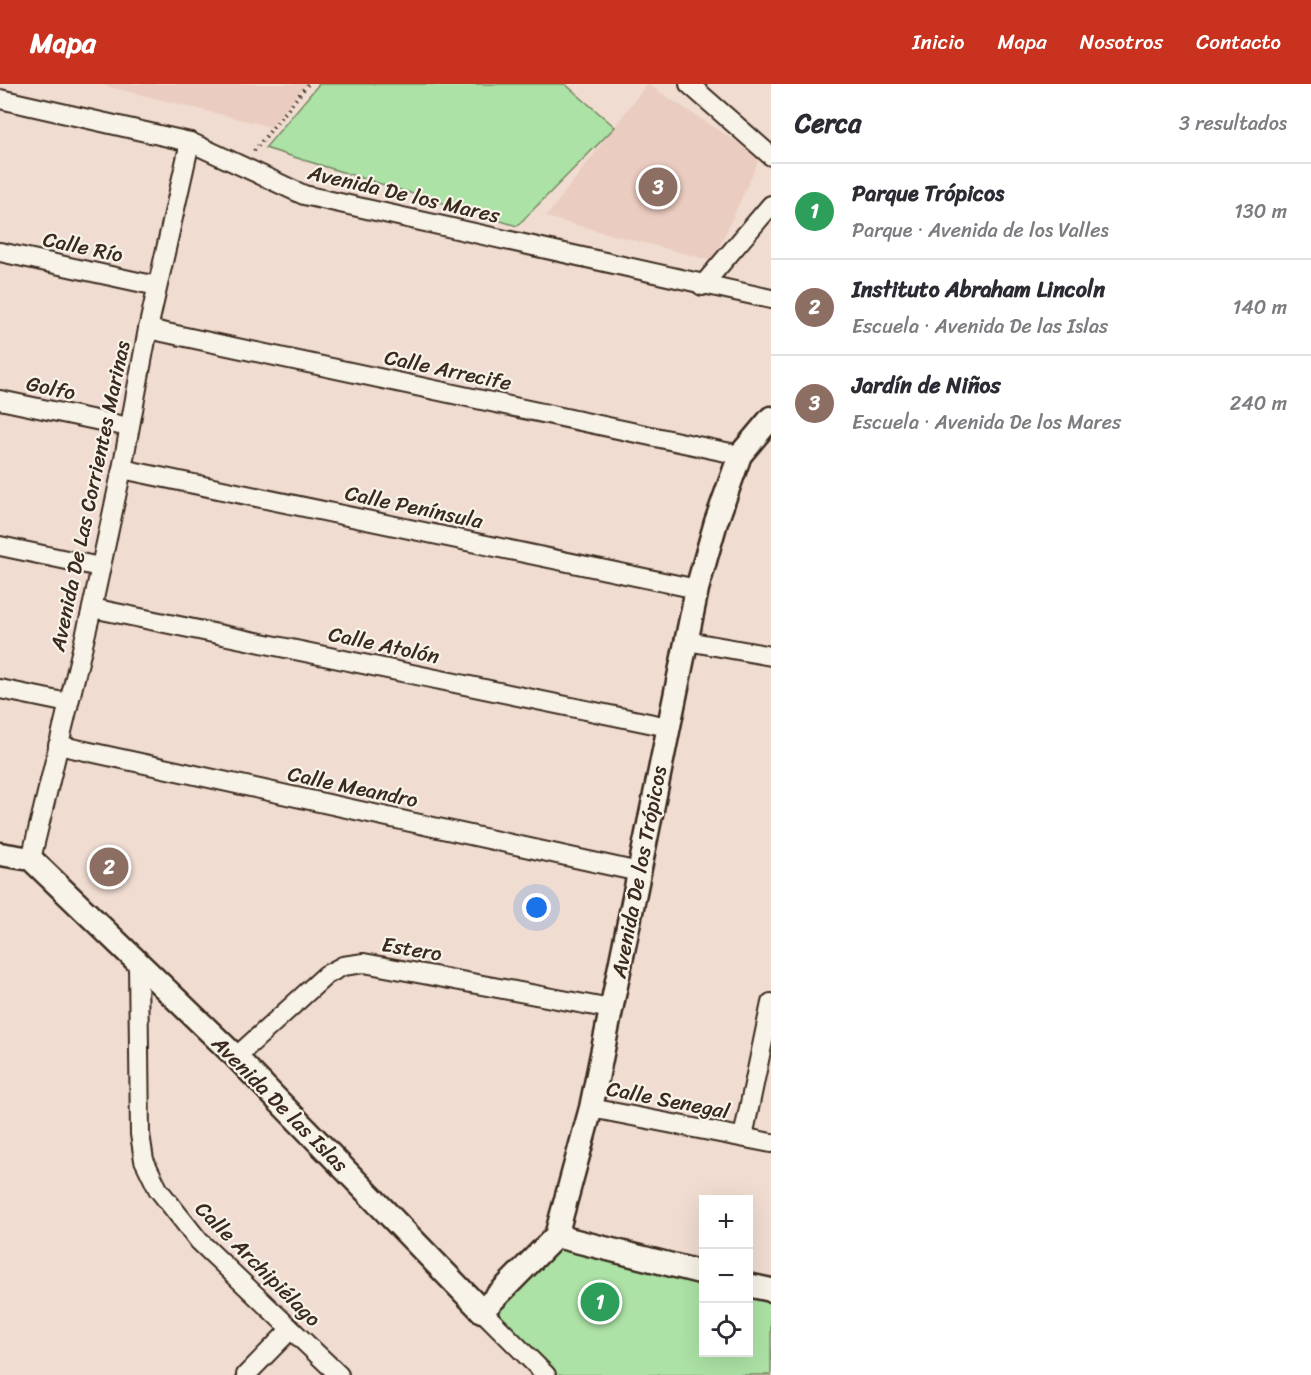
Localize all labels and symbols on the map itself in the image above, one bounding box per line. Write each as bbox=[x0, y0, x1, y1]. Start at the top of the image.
street label: Avenida De los Mares bbox=[303, 153, 504, 235]
pin: 3 bbox=[638, 164, 678, 210]
street label: Calle Río bbox=[40, 220, 126, 274]
street label: Avenida De Las Corrientes Marinas bbox=[38, 337, 142, 656]
street label: Calle Arrecife bbox=[381, 338, 515, 402]
street label: Golfo bbox=[23, 364, 79, 412]
street label: Calle Península bbox=[341, 474, 487, 540]
street label: Calle Atolón bbox=[325, 615, 443, 675]
street label: Calle Meandro bbox=[284, 755, 422, 819]
street label: Avenida De los Trópicos bbox=[600, 762, 678, 982]
pin: 2 bbox=[90, 844, 128, 890]
your location bbox=[522, 893, 551, 922]
street label: Estero bbox=[379, 925, 445, 973]
street label: Avenida De las Islas bbox=[201, 1025, 358, 1182]
street label: Calle Senegal bbox=[603, 1069, 734, 1131]
street label: Calle Archipiélago bbox=[186, 1192, 330, 1336]
pin: 1 bbox=[580, 1280, 620, 1324]

